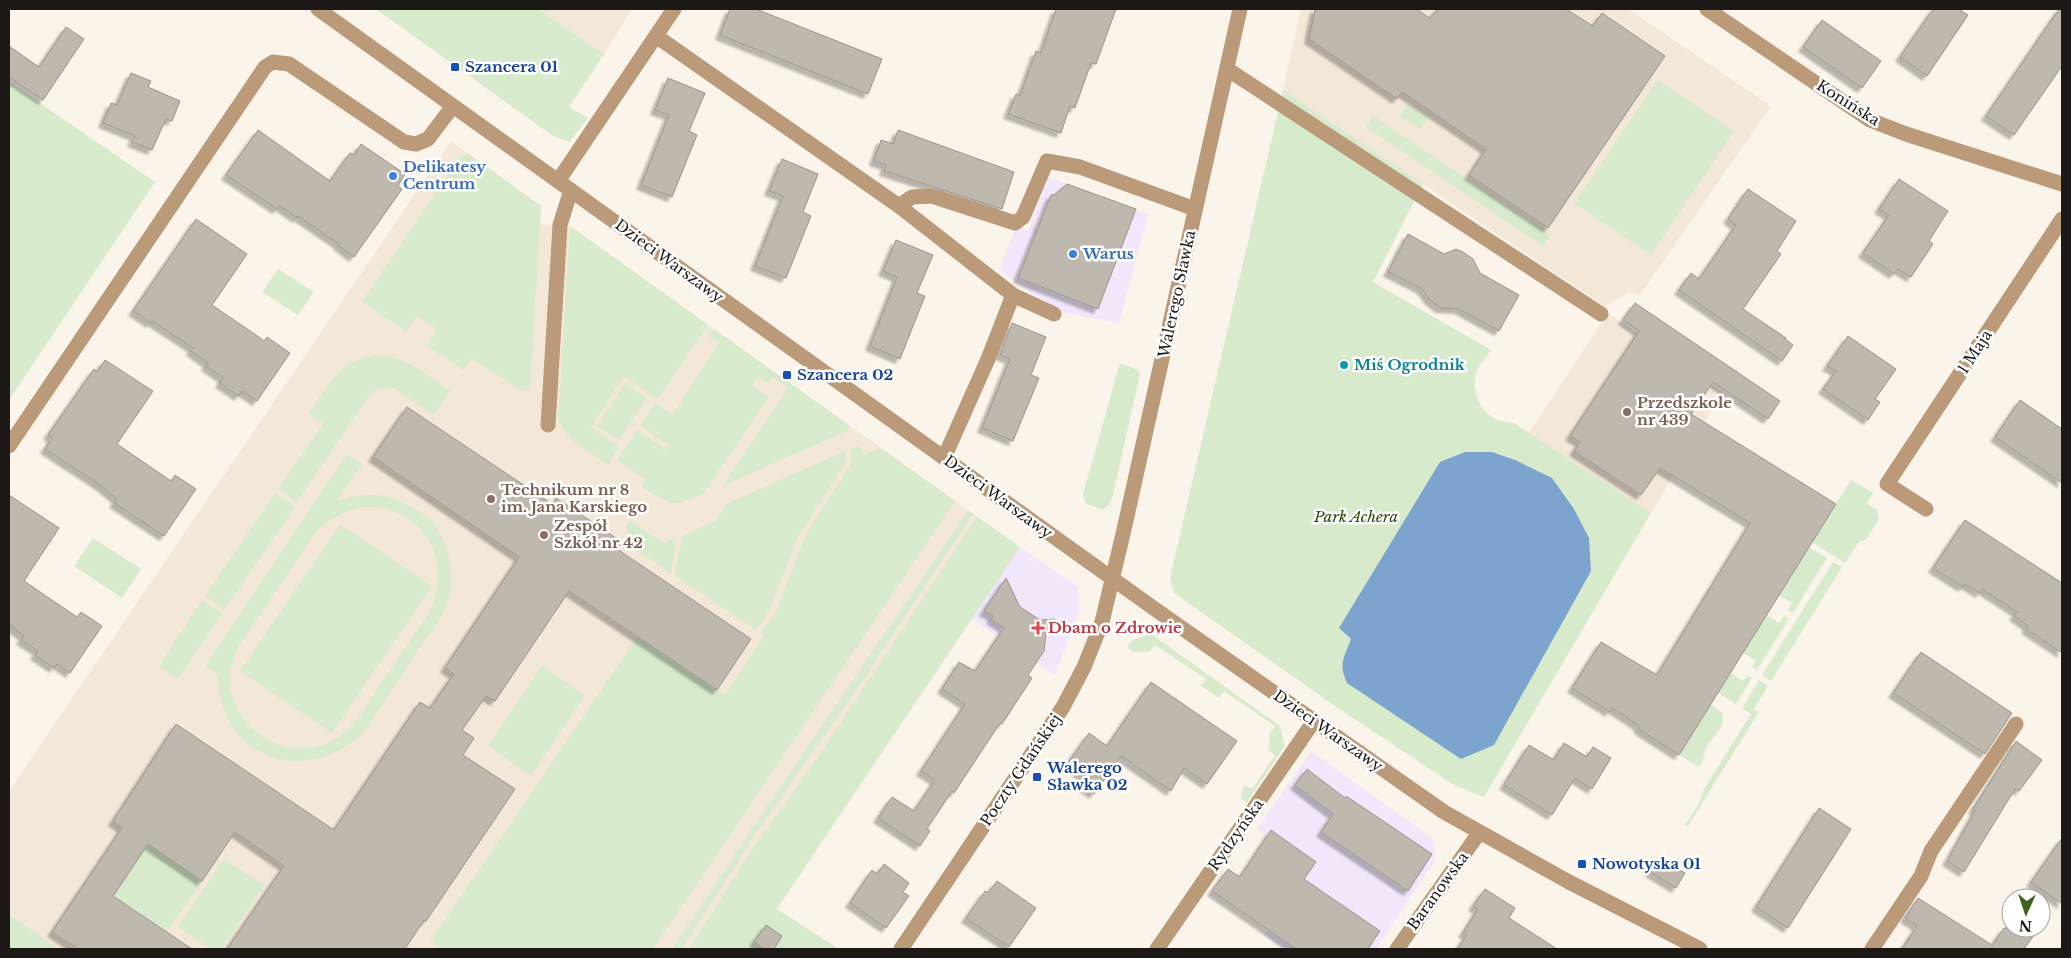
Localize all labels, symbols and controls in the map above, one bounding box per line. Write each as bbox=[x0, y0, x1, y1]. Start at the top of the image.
place label: Szancera 01 bbox=[465, 57, 558, 76]
marker: Szancera 01 bbox=[449, 61, 461, 73]
street label: Konińska bbox=[1813, 76, 1884, 130]
place label: Delikatesy Centrum bbox=[403, 157, 486, 193]
marker: Delikatesy Centrum bbox=[387, 170, 399, 182]
street label: Dzieci Warszawy bbox=[611, 215, 728, 307]
street label: Walerego Sławka bbox=[1154, 228, 1199, 360]
place label: Warus bbox=[1082, 244, 1134, 263]
marker: Warus bbox=[1067, 248, 1079, 260]
street label: 1 Maja bbox=[1953, 326, 1996, 377]
place label: Miś Ogrodnik bbox=[1354, 355, 1466, 374]
marker: Miś Ogrodnik bbox=[1338, 359, 1350, 371]
place label: Szancera 02 bbox=[797, 365, 893, 384]
marker: Szancera 02 bbox=[781, 369, 793, 381]
place label: Przedszkole nr 439 bbox=[1637, 393, 1732, 429]
marker: Przedszkole nr 439 bbox=[1621, 406, 1633, 418]
street label: Dzieci Warszawy bbox=[940, 451, 1057, 543]
place label: Technikum nr 8 im. Jana Karskiego bbox=[501, 480, 647, 516]
marker: Technikum nr 8 im. Jana Karskiego bbox=[485, 493, 497, 505]
park label: Park Achera bbox=[1313, 507, 1398, 526]
place label: Zespół Szkół nr 42 bbox=[554, 516, 643, 552]
marker: Zespół Szkół nr 42 bbox=[538, 529, 550, 541]
place label: Dbam o Zdrowie bbox=[1048, 618, 1182, 637]
marker: Dbam o Zdrowie bbox=[1032, 622, 1044, 634]
street label: Dzieci Warszawy bbox=[1270, 686, 1387, 776]
street label: Poczty Gdańskiej bbox=[976, 710, 1065, 829]
place label: Walerego Sławka 02 bbox=[1046, 758, 1128, 794]
marker: Walerego Sławka 02 bbox=[1031, 771, 1043, 783]
street label: Rydzyńska bbox=[1204, 795, 1268, 874]
street label: Baranowska bbox=[1403, 847, 1473, 934]
place label: Nowotyska 01 bbox=[1592, 854, 1701, 873]
marker: Nowotyska 01 bbox=[1576, 858, 1588, 870]
north arrow bbox=[2001, 888, 2051, 938]
text: N bbox=[2018, 917, 2032, 935]

